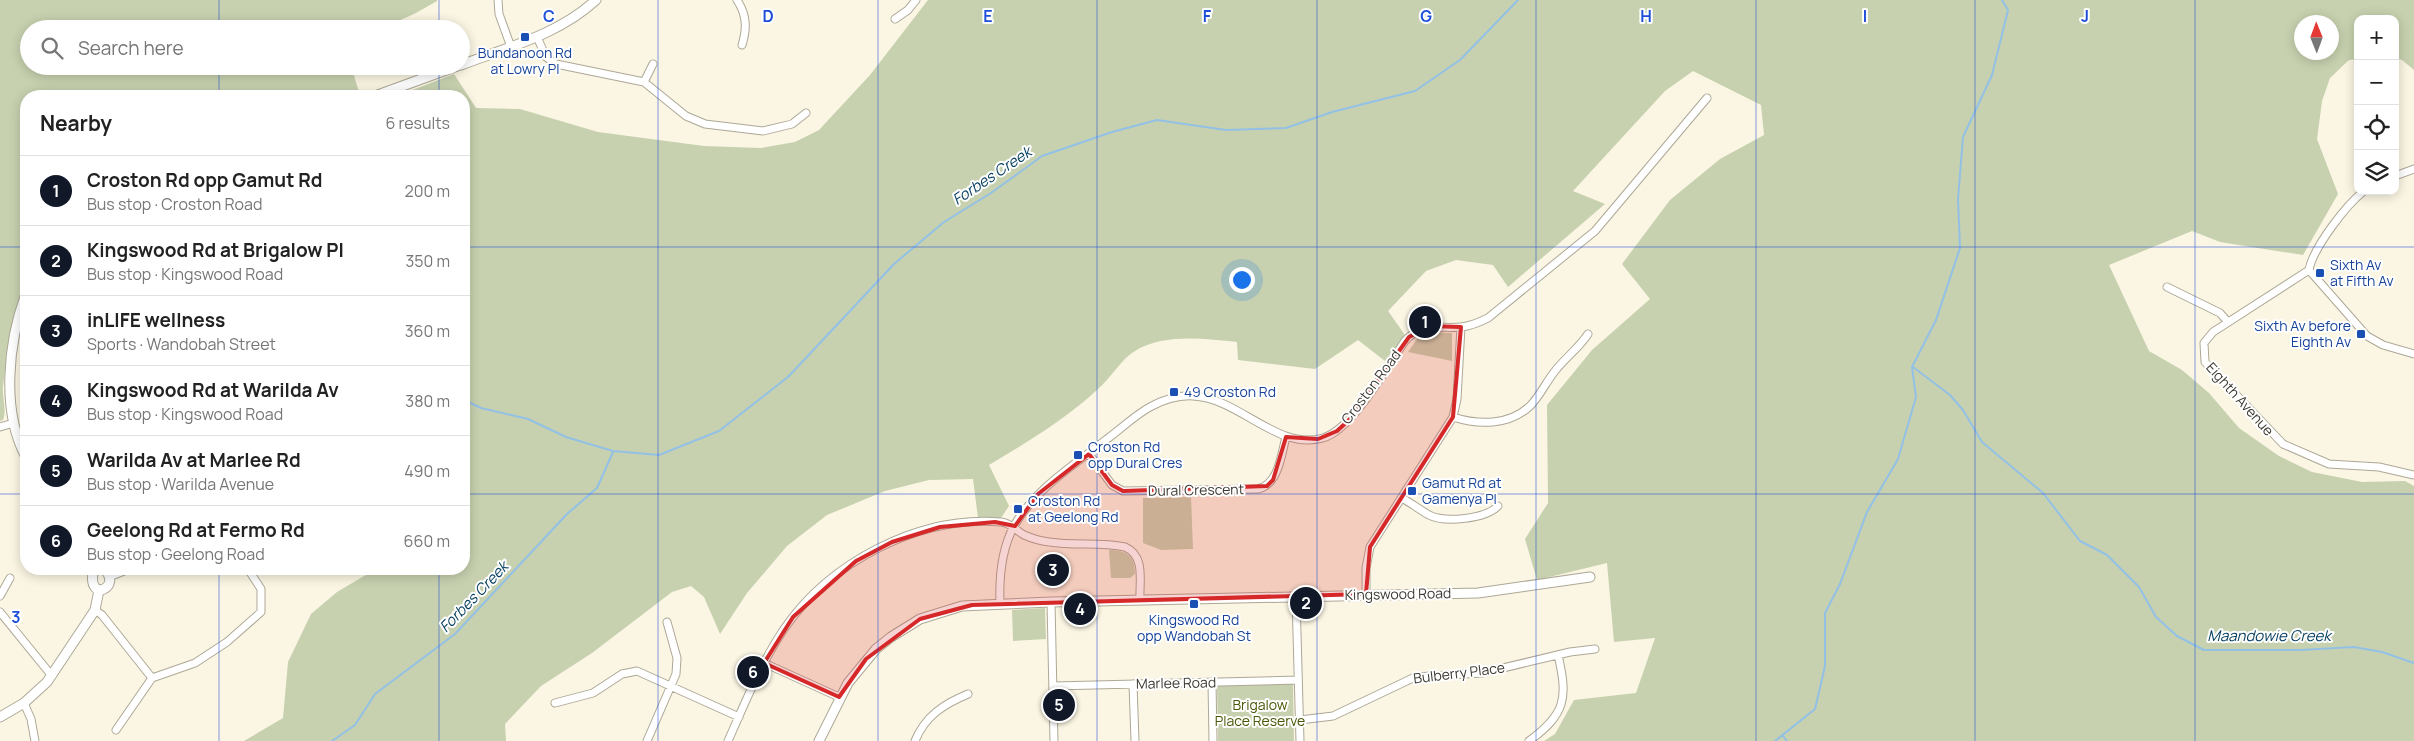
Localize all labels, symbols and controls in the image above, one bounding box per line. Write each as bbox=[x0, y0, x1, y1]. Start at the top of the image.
text: C bbox=[543, 5, 555, 27]
text: D bbox=[762, 5, 774, 27]
text: E bbox=[983, 5, 993, 27]
text: F bbox=[1203, 5, 1212, 27]
text: G bbox=[1420, 5, 1432, 27]
text: H bbox=[1640, 5, 1652, 27]
text: I bbox=[1863, 5, 1867, 27]
text: J bbox=[2081, 5, 2089, 27]
north arrow bbox=[2294, 15, 2339, 60]
map controls bbox=[2354, 15, 2399, 195]
button: + bbox=[2354, 15, 2399, 60]
search box bbox=[20, 20, 470, 75]
marker: Bundanoon Rd at Lowry Pl bbox=[519, 31, 531, 43]
icon: search bbox=[38, 34, 66, 62]
text: Search here bbox=[78, 35, 184, 61]
place label: Bundanoon Rd at Lowry Pl bbox=[478, 43, 572, 78]
button: − bbox=[2354, 60, 2399, 105]
button: locate bbox=[2354, 105, 2399, 150]
text: Nearby bbox=[40, 109, 112, 137]
text: 6 results bbox=[385, 112, 450, 134]
water label: Forbes Creek bbox=[948, 140, 1037, 210]
button: layers bbox=[2354, 150, 2399, 195]
text: Croston Rd opp Gamut Rd bbox=[87, 167, 322, 193]
text: 1 bbox=[52, 180, 60, 202]
text: 200 m bbox=[405, 180, 450, 202]
text: Bus stop · Croston Road bbox=[87, 193, 262, 215]
text: Kingswood Rd at Brigalow Pl bbox=[87, 237, 344, 263]
text: 2 bbox=[51, 250, 61, 272]
text: 350 m bbox=[405, 250, 450, 272]
place label: Sixth Av at Fifth Av bbox=[2330, 255, 2394, 290]
text: Bus stop · Kingswood Road bbox=[87, 263, 283, 285]
your location bbox=[1229, 267, 1255, 293]
marker: Sixth Av at Fifth Av bbox=[2314, 267, 2326, 279]
pin: 1 bbox=[1409, 303, 1441, 341]
text: inLIFE wellness bbox=[87, 307, 225, 333]
place label: Sixth Av before Eighth Av bbox=[2254, 316, 2351, 351]
text: 3 bbox=[51, 320, 61, 342]
text: 360 m bbox=[405, 320, 450, 342]
marker: Sixth Av before Eighth Av bbox=[2355, 328, 2367, 340]
text: Sports · Wandobah Street bbox=[87, 333, 276, 355]
street label: Croston Road bbox=[1336, 346, 1405, 428]
street label: Eighth Avenue bbox=[2202, 358, 2278, 439]
text: Kingswood Rd at Warilda Av bbox=[87, 377, 339, 403]
place label: 49 Croston Rd bbox=[1184, 382, 1276, 401]
marker: 49 Croston Rd bbox=[1168, 386, 1180, 398]
text: 4 bbox=[51, 390, 61, 412]
text: 380 m bbox=[405, 390, 450, 412]
text: Bus stop · Kingswood Road bbox=[87, 403, 283, 425]
place label: Croston Rd opp Dural Cres bbox=[1088, 437, 1182, 472]
text: Warilda Av at Marlee Rd bbox=[87, 447, 301, 473]
marker: Croston Rd opp Dural Cres bbox=[1072, 449, 1084, 461]
text: 5 bbox=[51, 460, 61, 482]
text: 490 m bbox=[404, 460, 450, 482]
text: Bus stop · Warilda Avenue bbox=[87, 473, 274, 495]
place label: Gamut Rd at Gamenya Pl bbox=[1422, 473, 1502, 508]
street label: Dural Crescent bbox=[1148, 479, 1245, 500]
marker: Gamut Rd at Gamenya Pl bbox=[1406, 485, 1418, 497]
place label: Croston Rd at Geelong Rd bbox=[1028, 491, 1119, 526]
marker: Croston Rd at Geelong Rd bbox=[1012, 503, 1024, 515]
text: Geelong Rd at Fermo Rd bbox=[87, 517, 305, 543]
text: 6 bbox=[51, 530, 61, 552]
text: 660 m bbox=[404, 530, 450, 552]
text: Bus stop · Geelong Road bbox=[87, 543, 265, 565]
pin: 3 bbox=[1037, 551, 1069, 589]
water label: Forbes Creek bbox=[434, 555, 515, 637]
street label: Kingswood Road bbox=[1345, 583, 1451, 604]
pin: 2 bbox=[1290, 584, 1322, 622]
pin: 4 bbox=[1064, 590, 1096, 628]
marker: Kingswood Rd opp Wandobah St bbox=[1188, 598, 1200, 610]
text: 3 bbox=[11, 606, 21, 628]
place label: Kingswood Rd opp Wandobah St bbox=[1137, 610, 1251, 645]
water label: Maandowie Creek bbox=[2207, 625, 2333, 646]
pin: 6 bbox=[737, 653, 769, 691]
street label: Bulberry Place bbox=[1412, 657, 1506, 688]
street label: Marlee Road bbox=[1136, 672, 1216, 693]
pin: 5 bbox=[1043, 686, 1075, 724]
park label: Brigalow Place Reserve bbox=[1215, 695, 1305, 730]

